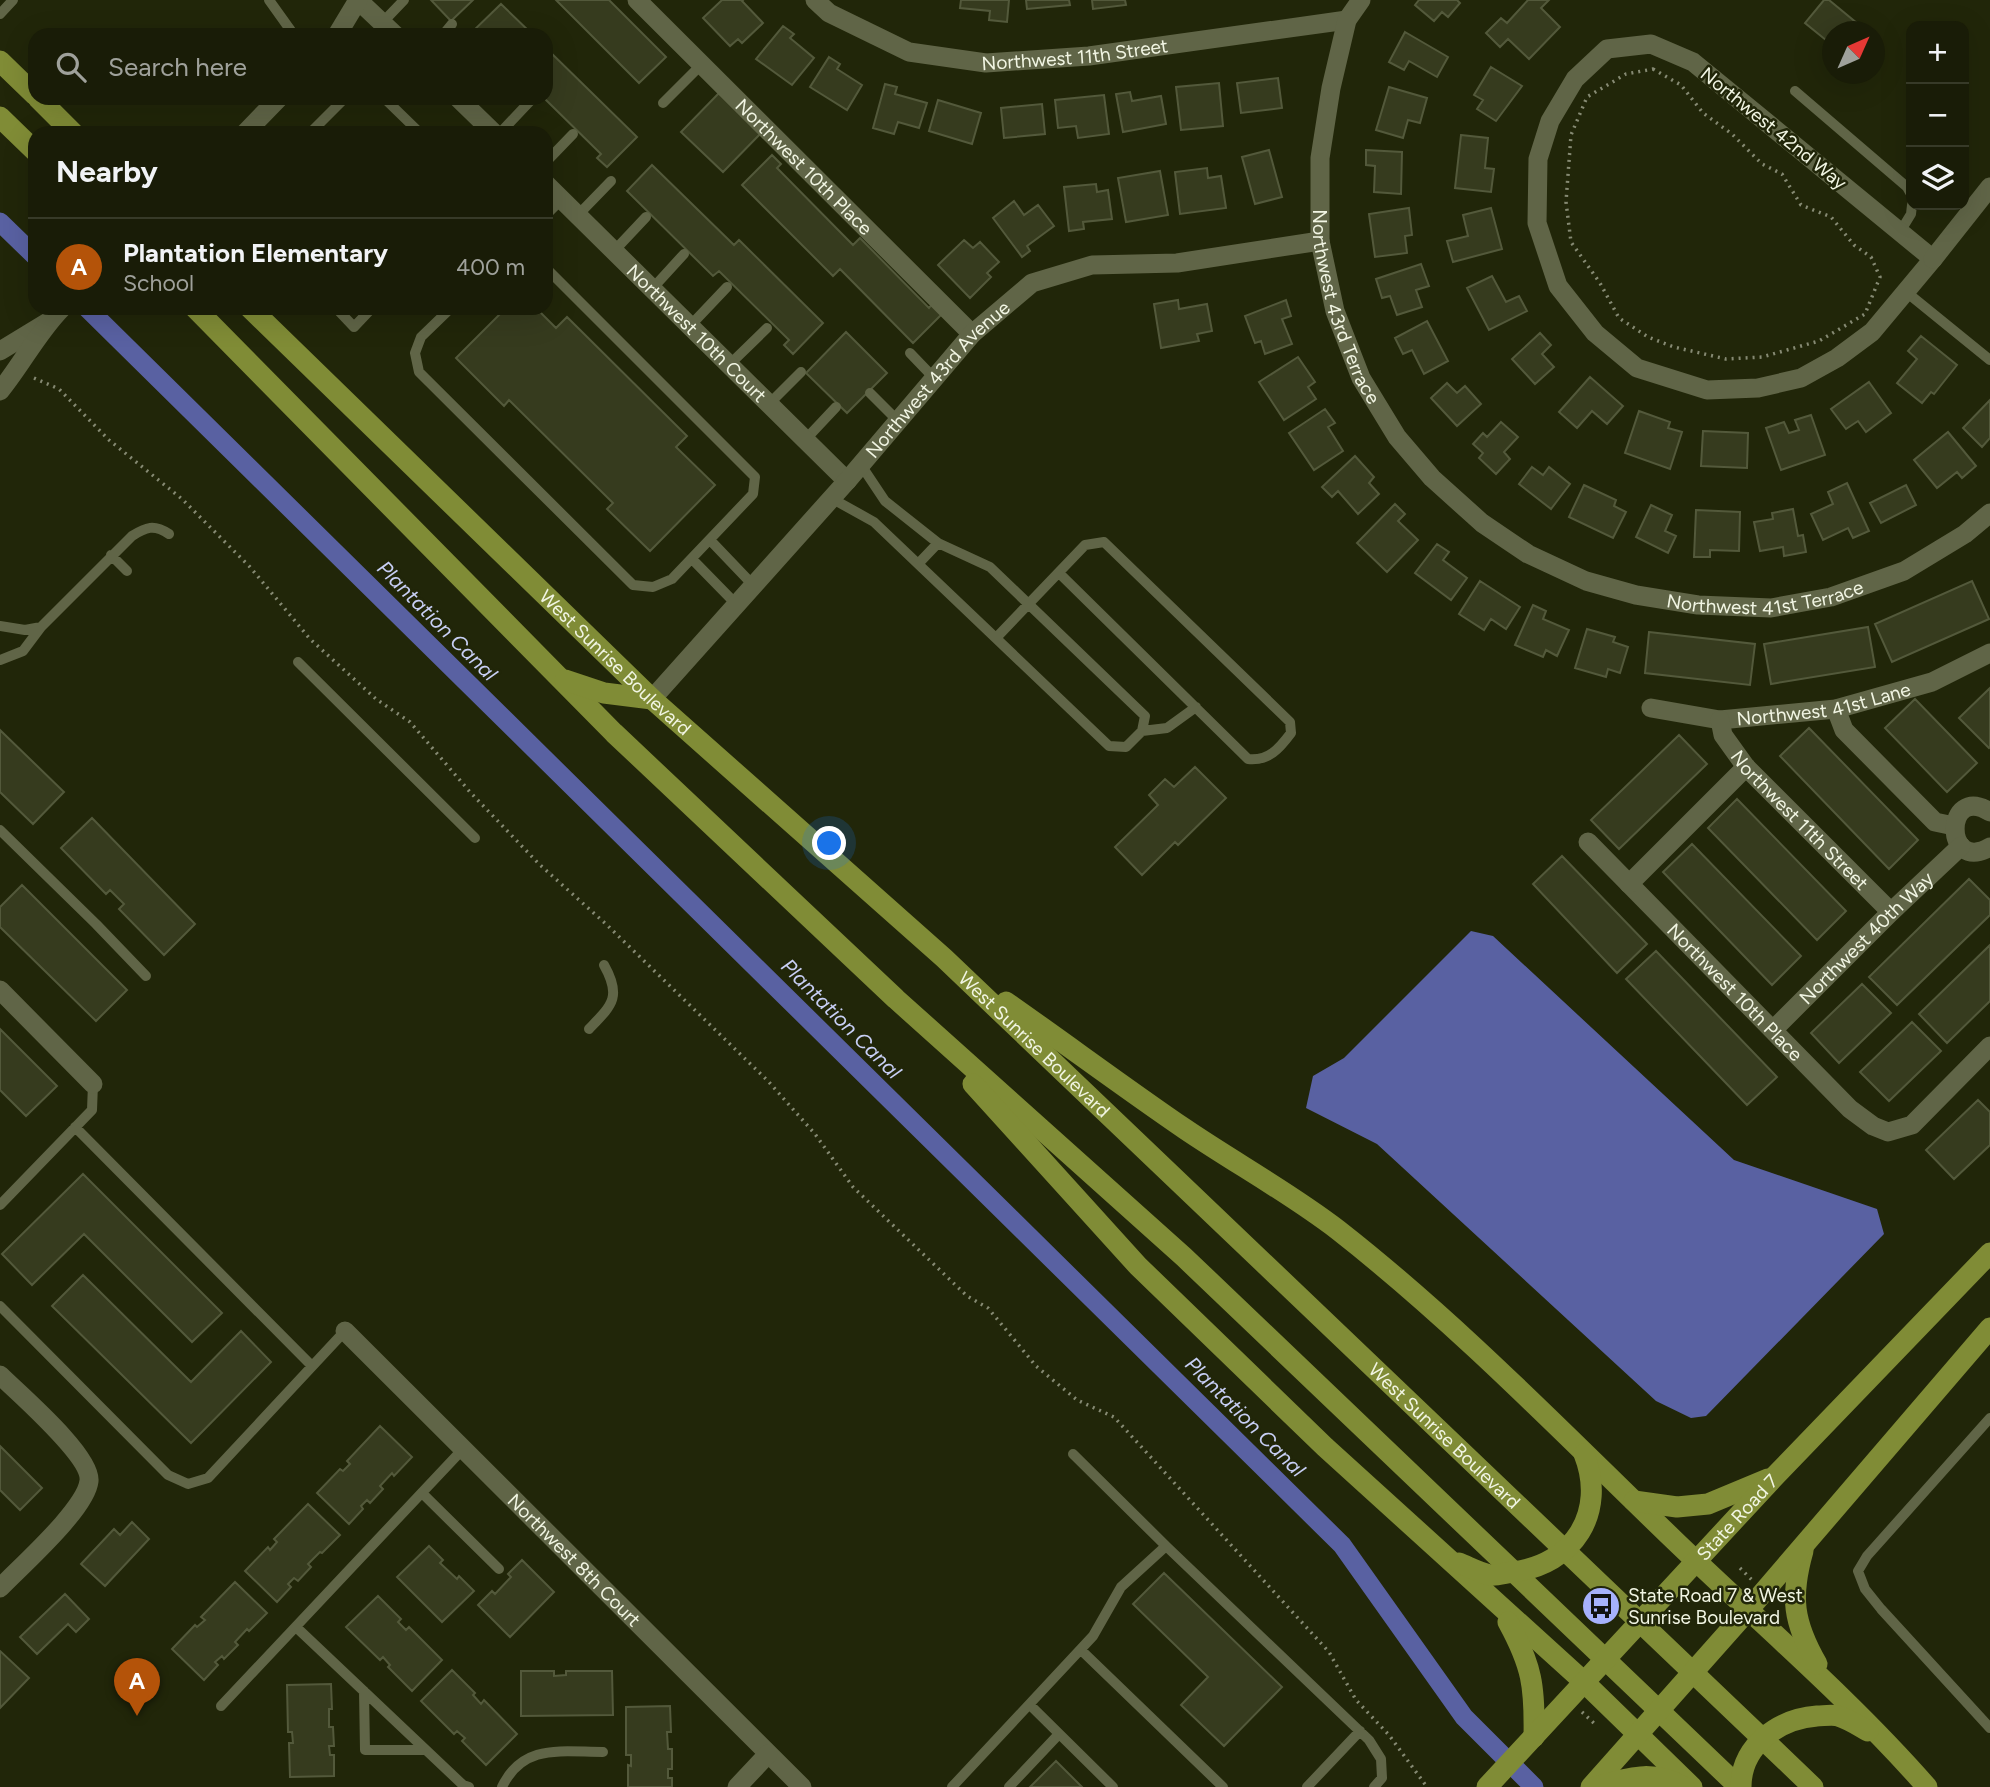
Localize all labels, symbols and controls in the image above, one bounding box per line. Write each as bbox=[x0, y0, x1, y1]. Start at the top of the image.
north arrow bbox=[1822, 21, 1885, 84]
map controls bbox=[1906, 21, 1969, 210]
button: + bbox=[1906, 21, 1969, 84]
search box bbox=[28, 28, 553, 105]
street label: Northwest 11th Street bbox=[981, 34, 1169, 75]
icon: search bbox=[52, 48, 90, 86]
text: Search here bbox=[108, 51, 247, 83]
street label: Northwest 42nd Way bbox=[1696, 62, 1851, 194]
button: − bbox=[1906, 84, 1969, 147]
street label: Northwest 10th Place bbox=[731, 94, 877, 240]
button: layers bbox=[1906, 147, 1969, 210]
text: Nearby bbox=[56, 153, 158, 190]
street label: Northwest 43rd Terrace bbox=[1308, 209, 1385, 408]
text: Plantation Elementary bbox=[123, 237, 388, 269]
text: A bbox=[71, 253, 87, 281]
text: 400 m bbox=[456, 253, 525, 281]
street label: Northwest 10th Court bbox=[622, 259, 771, 407]
text: School bbox=[123, 269, 194, 297]
street label: Northwest 43rd Avenue bbox=[861, 296, 1015, 463]
water label: Plantation Canal bbox=[372, 555, 503, 686]
street label: Northwest 41st Terrace bbox=[1665, 575, 1866, 620]
street label: West Sunrise Boulevard bbox=[535, 585, 696, 740]
street label: Northwest 41st Lane bbox=[1736, 678, 1913, 730]
street label: Northwest 11th Street bbox=[1726, 746, 1873, 895]
your location bbox=[812, 826, 846, 860]
street label: Northwest 40th Way bbox=[1795, 867, 1938, 1009]
street label: Northwest 10th Place bbox=[1662, 919, 1807, 1066]
water label: Plantation Canal bbox=[776, 953, 907, 1084]
street label: West Sunrise Boulevard bbox=[953, 967, 1115, 1122]
water label: Plantation Canal bbox=[1180, 1351, 1311, 1482]
street label: West Sunrise Boulevard bbox=[1364, 1358, 1525, 1514]
street label: State Road 7 bbox=[1692, 1469, 1783, 1565]
street label: Northwest 8th Court bbox=[503, 1489, 645, 1631]
place label: State Road 7 & West Sunrise Boulevard bbox=[1628, 1584, 1803, 1629]
bus stop icon: State Road 7 & West Sunrise Boulevard bbox=[1580, 1585, 1622, 1627]
pin: A bbox=[114, 1658, 160, 1716]

